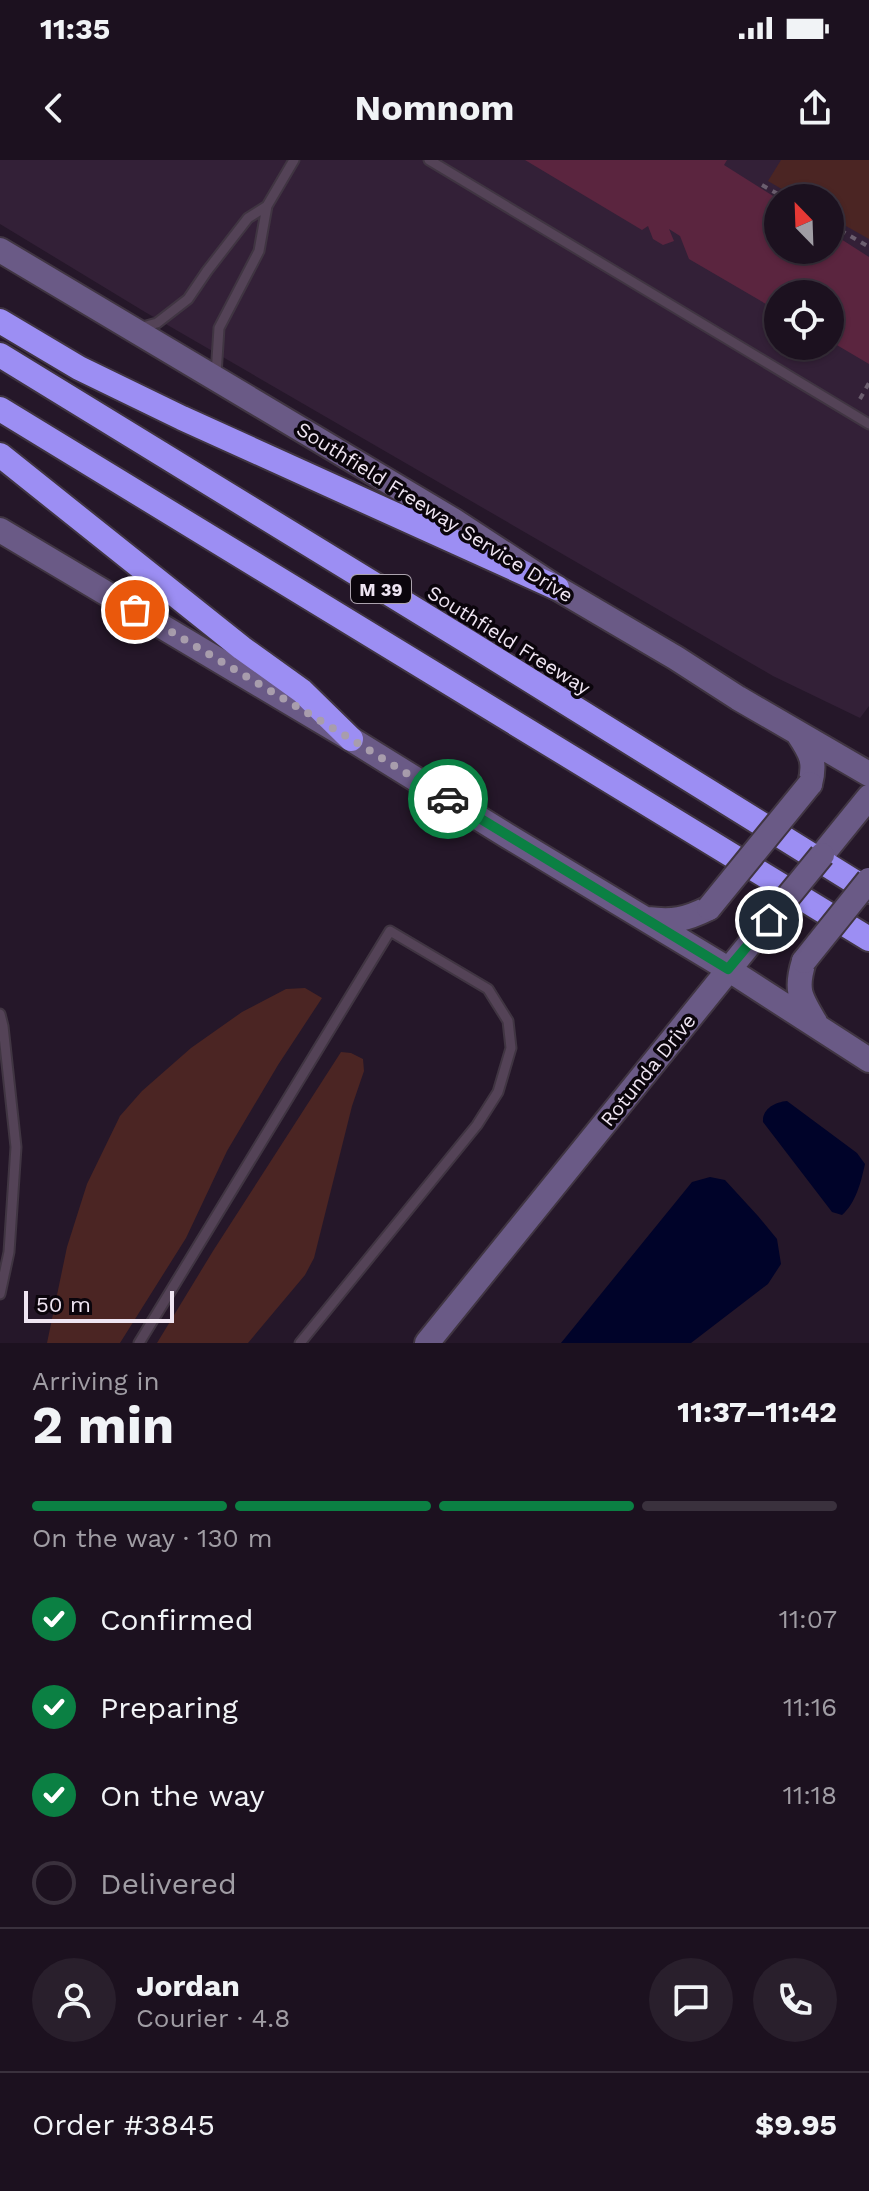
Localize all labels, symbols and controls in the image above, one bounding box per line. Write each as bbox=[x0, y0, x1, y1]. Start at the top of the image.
text: 11:35 bbox=[40, 11, 110, 46]
icon: back bbox=[32, 86, 76, 130]
icon: share bbox=[793, 86, 837, 130]
text: Nomnom bbox=[355, 87, 514, 129]
north arrow bbox=[764, 184, 844, 264]
map controls bbox=[764, 184, 844, 360]
button: locate bbox=[764, 280, 844, 360]
street label: Southfield Freeway Service Drive bbox=[292, 417, 578, 607]
road number: M 39 bbox=[351, 575, 411, 603]
pin bbox=[101, 576, 169, 644]
street label: Southfield Freeway bbox=[423, 580, 595, 700]
icon: bag bbox=[113, 588, 157, 632]
courier bbox=[408, 759, 488, 839]
icon: car bbox=[426, 777, 470, 821]
pin bbox=[735, 886, 803, 954]
icon: home bbox=[747, 898, 791, 942]
street label: Rotunda Drive bbox=[595, 1009, 701, 1131]
scale bar bbox=[24, 1287, 174, 1323]
text: 50 m bbox=[36, 1292, 91, 1317]
text: Arriving in bbox=[32, 1366, 160, 1396]
text: 11:37–11:42 bbox=[677, 1394, 837, 1429]
text: 2 min bbox=[32, 1395, 174, 1456]
text: On the way · 130 m bbox=[32, 1523, 272, 1553]
icon: check bbox=[32, 1597, 76, 1641]
text: Confirmed bbox=[100, 1602, 254, 1637]
text: 11:07 bbox=[779, 1604, 837, 1634]
icon: check bbox=[32, 1685, 76, 1729]
text: Preparing bbox=[100, 1690, 238, 1725]
text: 11:16 bbox=[783, 1692, 837, 1722]
icon: check bbox=[32, 1773, 76, 1817]
text: On the way bbox=[100, 1778, 265, 1813]
text: 11:18 bbox=[783, 1780, 837, 1810]
text: Delivered bbox=[100, 1866, 237, 1901]
button: person bbox=[32, 1958, 116, 2042]
button: chat bbox=[649, 1958, 733, 2042]
button: phone bbox=[753, 1958, 837, 2042]
text: Jordan bbox=[136, 1968, 240, 2003]
text: Courier · 4.8 bbox=[136, 2003, 290, 2033]
text: Order #3845 bbox=[32, 2107, 215, 2142]
text: $9.95 bbox=[755, 2107, 837, 2142]

